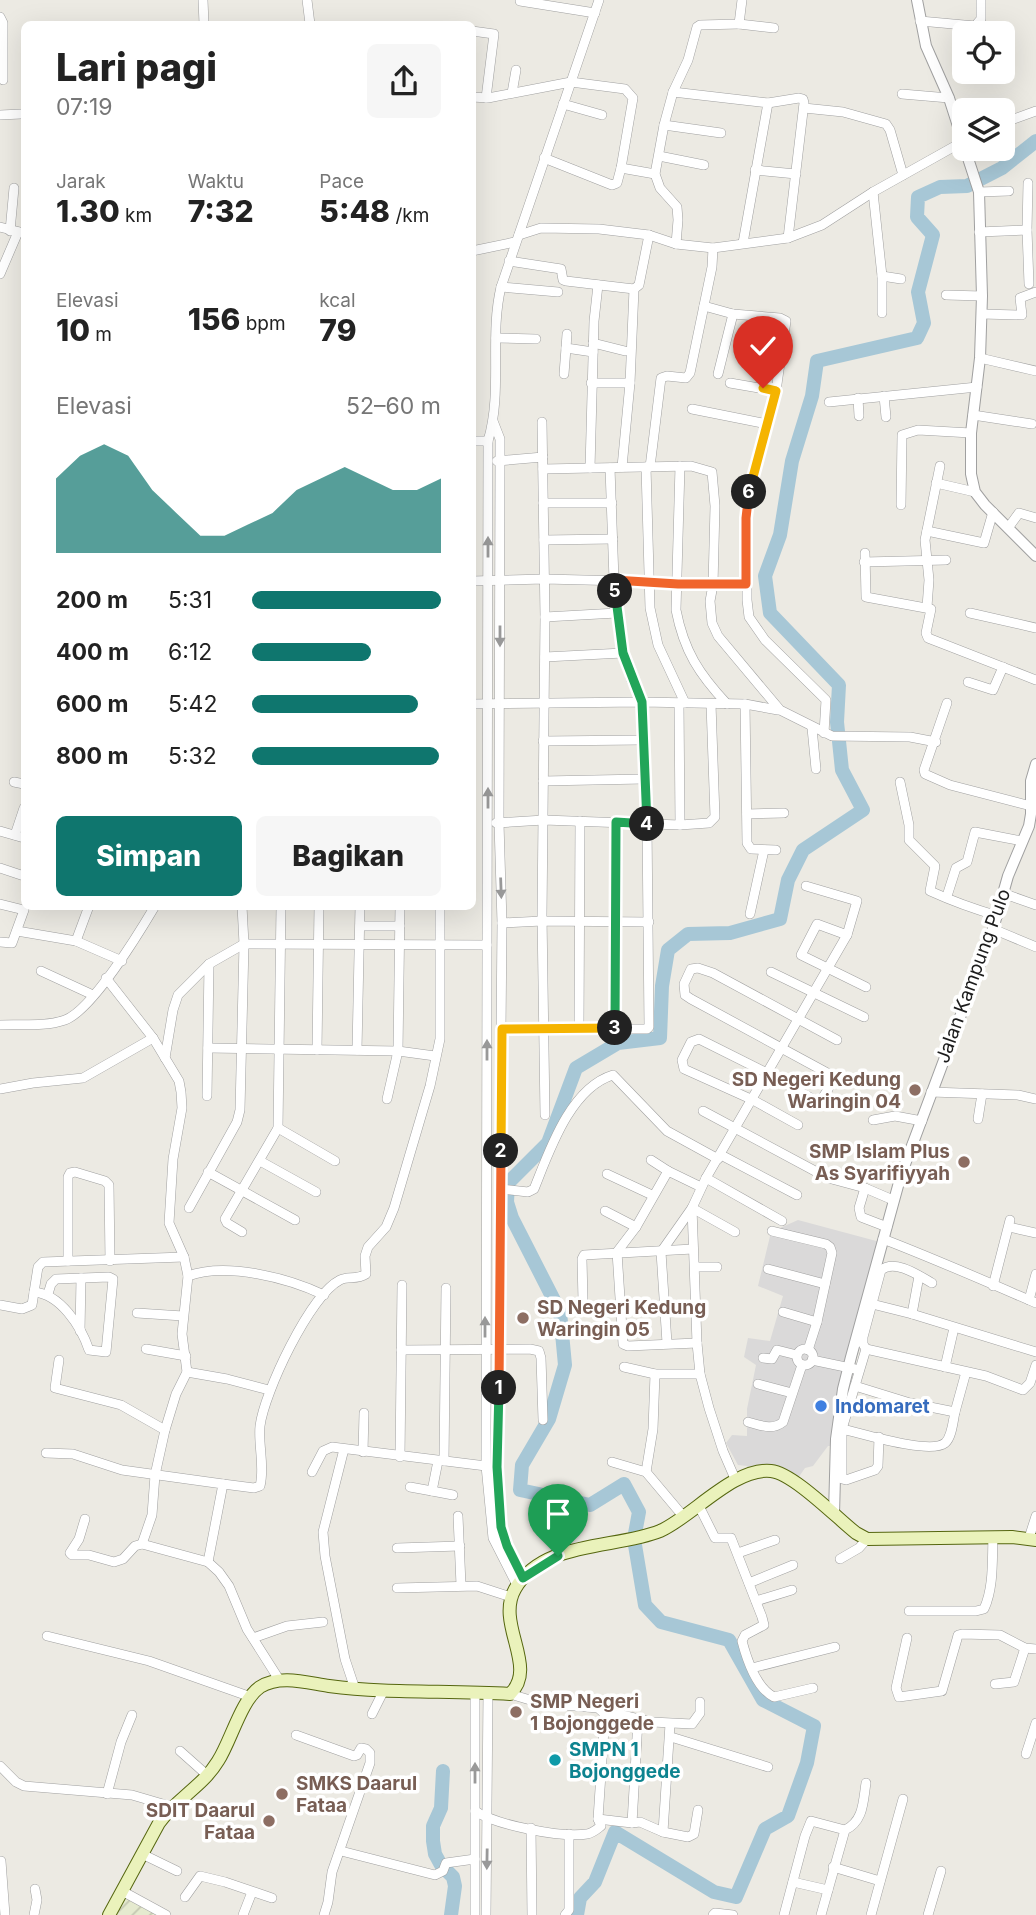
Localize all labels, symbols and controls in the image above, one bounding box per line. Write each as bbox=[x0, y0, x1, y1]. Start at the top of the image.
map controls bbox=[952, 21, 1015, 161]
button: locate bbox=[952, 21, 1015, 84]
text: Lari pagi bbox=[56, 44, 217, 90]
button: share bbox=[367, 44, 441, 118]
text: 07:19 bbox=[56, 93, 113, 121]
button: layers bbox=[952, 98, 1015, 161]
text: Jarak bbox=[56, 170, 106, 193]
text: Waktu bbox=[188, 170, 244, 193]
text: Pace bbox=[319, 170, 364, 193]
text: 1.30 bbox=[56, 193, 120, 229]
text: 7:32 bbox=[188, 193, 254, 229]
text: 5:48 bbox=[319, 193, 390, 229]
text: km bbox=[120, 204, 152, 227]
text: /km bbox=[390, 204, 429, 227]
text: Elevasi bbox=[56, 289, 119, 312]
text: kcal bbox=[319, 289, 356, 312]
text: 156 bbox=[188, 301, 240, 337]
text: 10 bbox=[56, 312, 90, 348]
text: bpm bbox=[240, 312, 286, 335]
text: 79 bbox=[319, 312, 357, 348]
pin bbox=[733, 316, 793, 388]
text: m bbox=[90, 323, 112, 346]
icon: check bbox=[744, 327, 782, 365]
text: Elevasi bbox=[56, 392, 132, 420]
text: 52–60 m bbox=[346, 392, 441, 420]
pin: 6 bbox=[732, 475, 766, 510]
text: 6 bbox=[742, 480, 755, 503]
one-way arrow bbox=[482, 535, 494, 557]
pin: 5 bbox=[598, 574, 632, 608]
text: 5 bbox=[608, 579, 621, 602]
text: 200 m bbox=[56, 586, 128, 614]
text: 5:31 bbox=[168, 586, 212, 614]
one-way arrow bbox=[495, 625, 506, 647]
text: 400 m bbox=[56, 638, 129, 666]
text: 6:12 bbox=[168, 638, 212, 666]
text: 600 m bbox=[56, 690, 128, 718]
text: 5:42 bbox=[168, 690, 218, 718]
text: 800 m bbox=[56, 742, 128, 770]
text: 5:32 bbox=[168, 742, 217, 770]
one-way arrow bbox=[482, 787, 494, 809]
pin: 4 bbox=[630, 806, 664, 842]
text: 4 bbox=[640, 812, 653, 835]
button: Simpan bbox=[56, 816, 242, 896]
button: Bagikan bbox=[256, 816, 441, 896]
one-way arrow bbox=[496, 877, 507, 899]
street label: Jalan Kampung Pulo bbox=[931, 886, 1015, 1066]
pin: 3 bbox=[598, 1010, 632, 1046]
text: 3 bbox=[608, 1016, 621, 1039]
one-way arrow bbox=[481, 1039, 493, 1061]
place label: SD Negeri Kedung Waringin 04 bbox=[732, 1068, 901, 1113]
marker: SD Negeri Kedung Waringin 04 bbox=[907, 1082, 923, 1098]
pin: 2 bbox=[484, 1134, 518, 1168]
text: 2 bbox=[495, 1139, 506, 1162]
place label: SMP Islam Plus As Syarifiyyah bbox=[809, 1140, 950, 1185]
marker: SMP Islam Plus As Syarifiyyah bbox=[956, 1154, 972, 1170]
place label: SD Negeri Kedung Waringin 05 bbox=[537, 1296, 706, 1341]
marker: SD Negeri Kedung Waringin 05 bbox=[515, 1310, 531, 1326]
one-way arrow bbox=[480, 1316, 491, 1338]
pin: 1 bbox=[482, 1370, 516, 1406]
text: 1 bbox=[494, 1376, 503, 1399]
place label: Indomaret bbox=[835, 1395, 930, 1418]
marker: Indomaret bbox=[813, 1398, 829, 1414]
pin bbox=[528, 1484, 588, 1556]
icon: arrive bbox=[539, 1495, 577, 1533]
place label: SMP Negeri 1 Bojonggede bbox=[530, 1690, 654, 1735]
marker: SMP Negeri 1 Bojonggede bbox=[508, 1704, 524, 1720]
place label: SMPN 1 Bojonggede bbox=[569, 1738, 680, 1783]
marker: SMPN 1 Bojonggede bbox=[547, 1752, 563, 1768]
one-way arrow bbox=[469, 1762, 481, 1784]
place label: SMKS Daarul Fataa bbox=[296, 1772, 417, 1817]
marker: SMKS Daarul Fataa bbox=[274, 1786, 290, 1802]
place label: SDIT Daarul Fataa bbox=[146, 1799, 255, 1844]
marker: SDIT Daarul Fataa bbox=[261, 1813, 277, 1829]
one-way arrow bbox=[481, 1848, 493, 1870]

